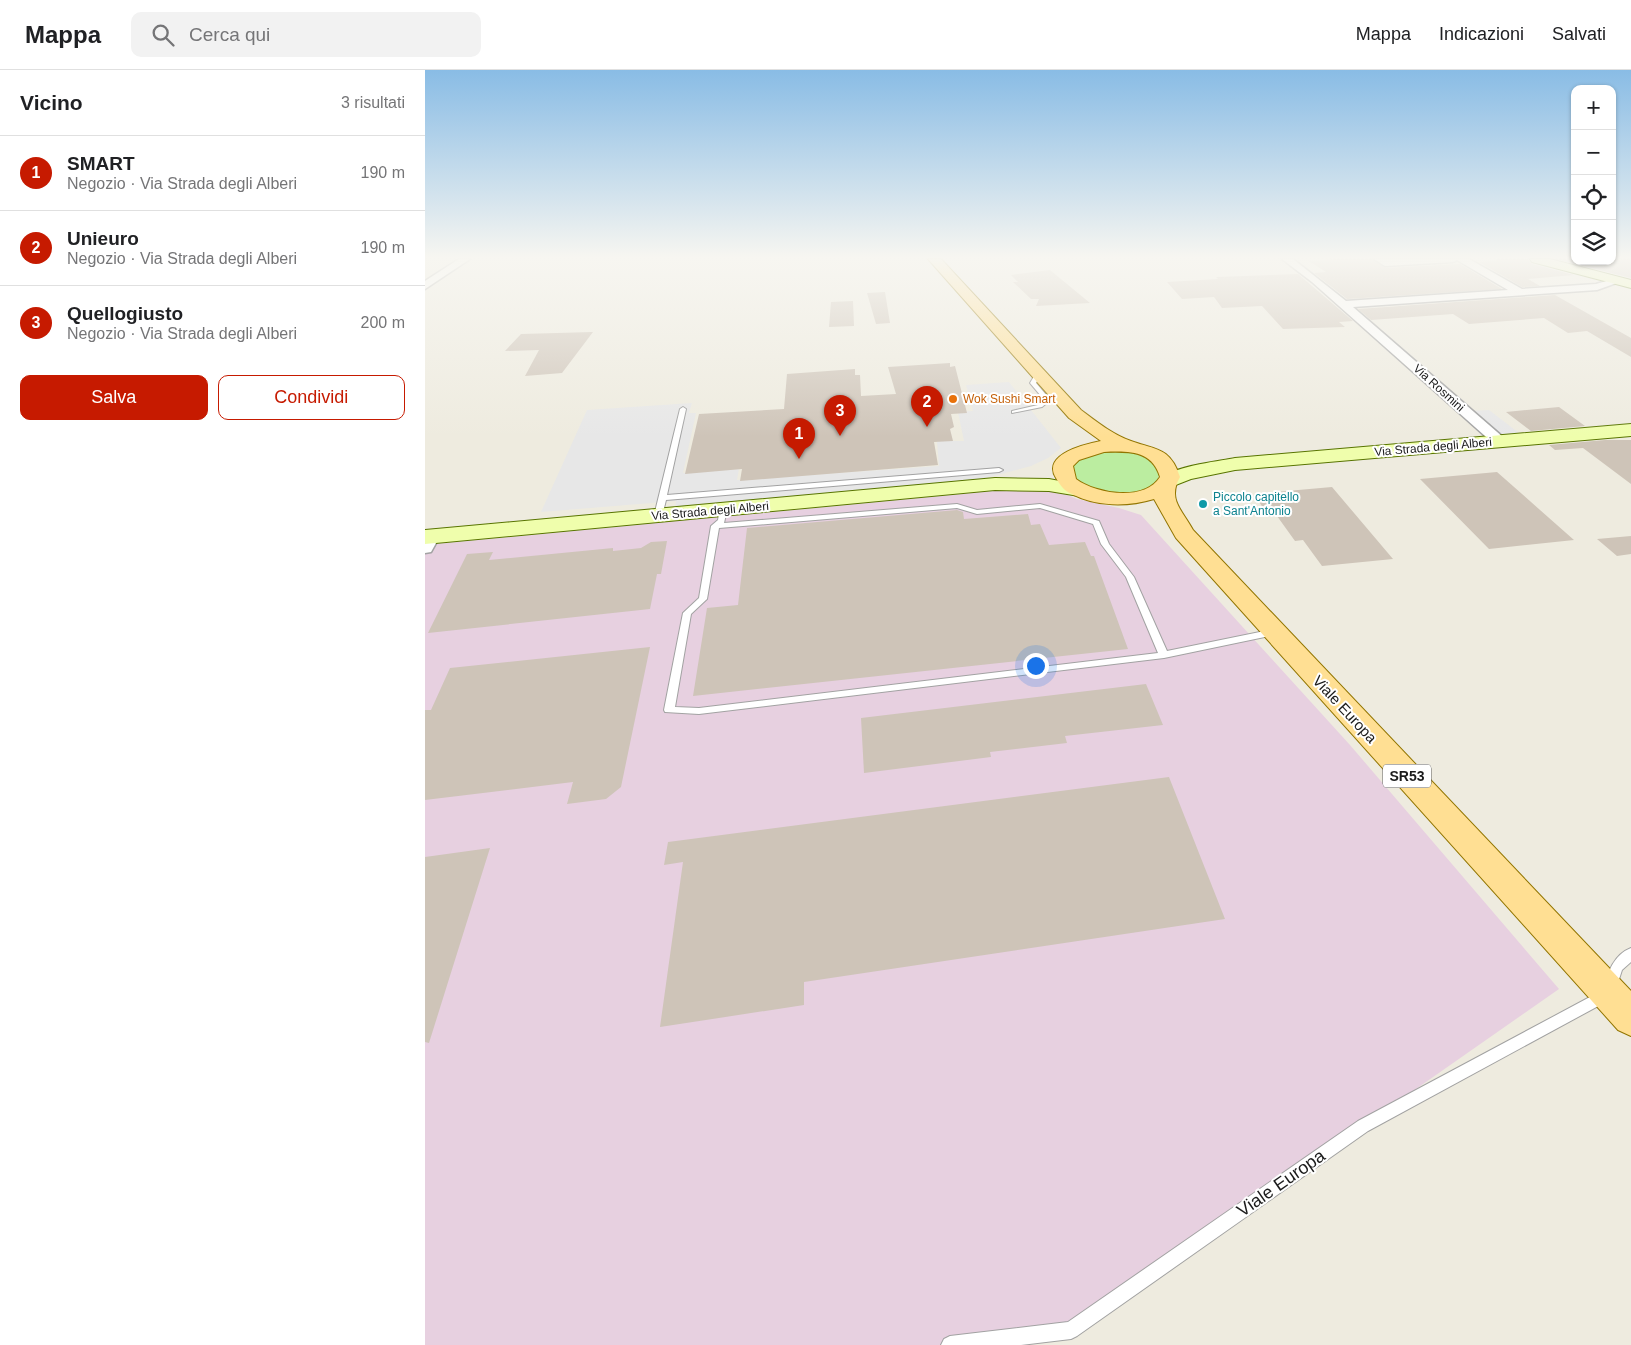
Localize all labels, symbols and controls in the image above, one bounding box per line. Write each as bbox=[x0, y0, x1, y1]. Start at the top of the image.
search box bbox=[131, 12, 481, 57]
text: Mappa bbox=[25, 21, 101, 48]
icon: search bbox=[149, 21, 177, 49]
text: Cerca qui bbox=[189, 24, 270, 45]
text: Mappa bbox=[1356, 24, 1411, 44]
text: Indicazioni bbox=[1439, 24, 1524, 44]
text: Salvati bbox=[1552, 24, 1606, 44]
map controls bbox=[1571, 85, 1616, 265]
button: + bbox=[1571, 85, 1616, 130]
text: Vicino bbox=[20, 91, 83, 114]
text: 3 risultati bbox=[341, 94, 405, 111]
button: − bbox=[1571, 130, 1616, 175]
text: SMART bbox=[67, 153, 135, 174]
text: 1 bbox=[32, 164, 40, 181]
text: 190 m bbox=[361, 164, 405, 181]
text: Negozio · Via Strada degli Alberi bbox=[67, 175, 297, 192]
button: locate bbox=[1571, 175, 1616, 220]
button: layers bbox=[1571, 220, 1616, 265]
text: Unieuro bbox=[67, 228, 139, 249]
text: 2 bbox=[32, 239, 40, 256]
text: 190 m bbox=[361, 239, 405, 256]
text: Negozio · Via Strada degli Alberi bbox=[67, 250, 297, 267]
text: Quellogiusto bbox=[67, 303, 183, 324]
text: 3 bbox=[32, 314, 40, 331]
text: 200 m bbox=[361, 314, 405, 331]
text: Negozio · Via Strada degli Alberi bbox=[67, 325, 297, 342]
street label: Via Rosmini bbox=[1411, 361, 1467, 415]
button: Salva bbox=[20, 375, 208, 420]
button: Condividi bbox=[218, 375, 405, 420]
pin: 2 bbox=[911, 386, 943, 427]
place label: Wok Sushi Smart bbox=[963, 392, 1056, 406]
marker: Wok Sushi Smart bbox=[947, 393, 959, 405]
pin: 3 bbox=[824, 395, 856, 436]
pin: 1 bbox=[783, 418, 815, 459]
street label: Via Strada degli Alberi bbox=[1374, 435, 1492, 459]
place label: Piccolo capitello a Sant'Antonio bbox=[1213, 490, 1299, 518]
marker: Piccolo capitello a Sant'Antonio bbox=[1197, 498, 1209, 510]
street label: Via Strada degli Alberi bbox=[651, 499, 769, 523]
your location bbox=[1023, 653, 1049, 679]
street label: Viale Europa bbox=[1310, 672, 1381, 747]
road number: SR53 bbox=[1383, 764, 1431, 788]
street label: Viale Europa bbox=[1233, 1145, 1330, 1221]

